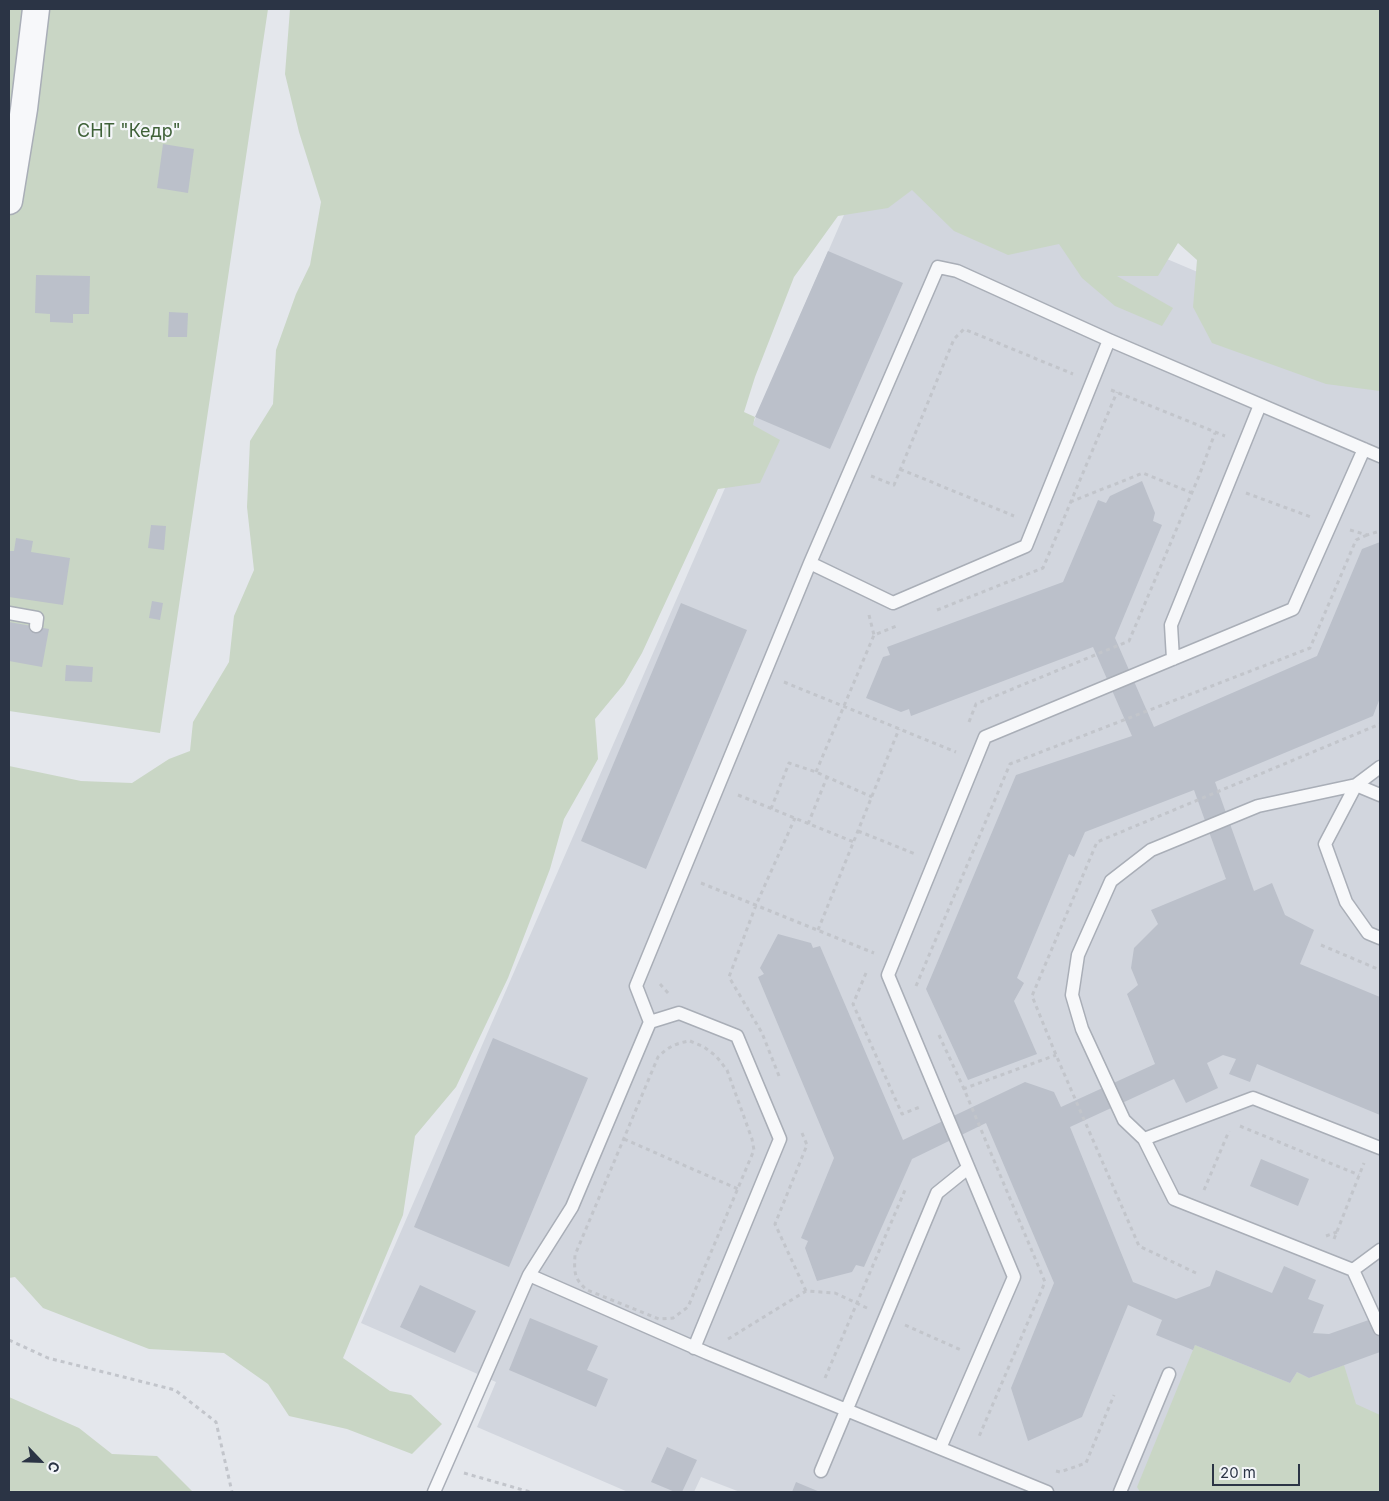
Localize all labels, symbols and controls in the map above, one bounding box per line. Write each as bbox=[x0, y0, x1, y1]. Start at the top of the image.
park label: СНТ "Кедр" bbox=[77, 121, 181, 143]
north arrow bbox=[15, 1436, 65, 1486]
scale bar bbox=[1214, 1454, 1302, 1486]
text: С bbox=[44, 1459, 64, 1475]
text: 20 m bbox=[1220, 1463, 1256, 1482]

